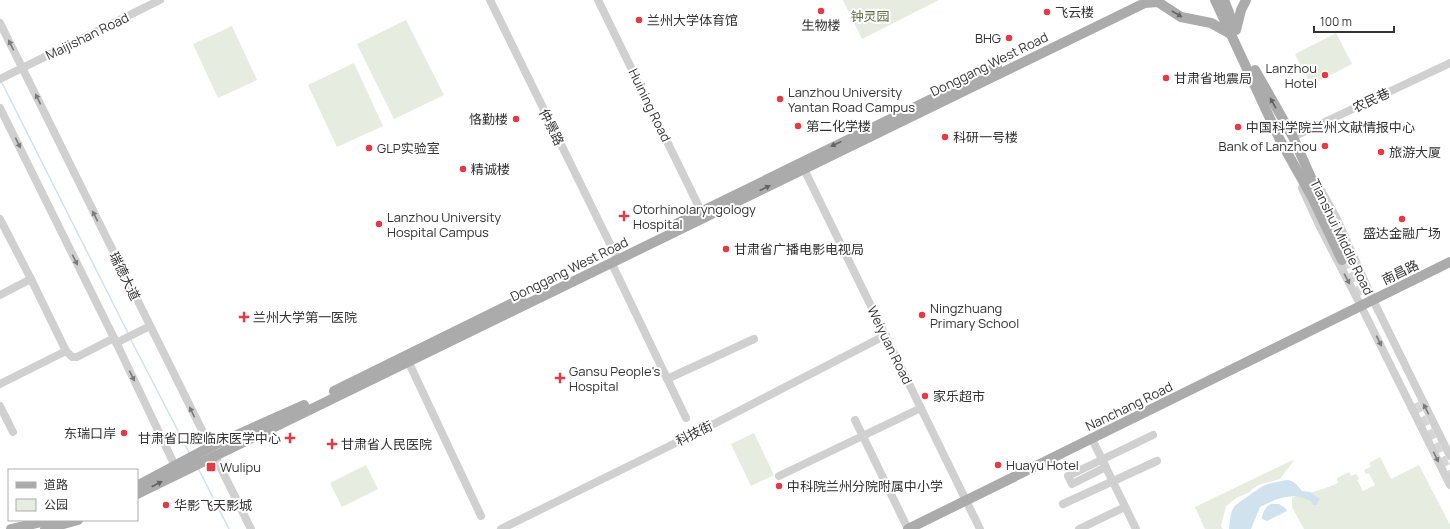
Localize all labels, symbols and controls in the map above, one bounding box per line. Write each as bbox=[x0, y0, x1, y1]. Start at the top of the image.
place label: 飞云楼 bbox=[1055, 3, 1094, 21]
marker: 生物楼 bbox=[816, 6, 826, 16]
park label: 钟灵园 bbox=[850, 7, 890, 25]
marker: 飞云楼 bbox=[1042, 7, 1052, 17]
street label: Maijishan Road bbox=[42, 8, 132, 64]
scale bar bbox=[1314, 8, 1394, 34]
place label: 兰州大学体育馆 bbox=[647, 11, 738, 29]
one-way arrow bbox=[1171, 11, 1183, 17]
text: 100 m bbox=[1320, 13, 1352, 30]
marker: 兰州大学体育馆 bbox=[634, 15, 644, 25]
place label: 生物楼 bbox=[801, 16, 841, 34]
street label: Donggang West Road bbox=[927, 28, 1051, 100]
place label: BHG bbox=[975, 29, 1001, 47]
marker: BHG bbox=[1004, 33, 1014, 43]
one-way arrow bbox=[8, 40, 14, 51]
place label: Lanzhou Hotel bbox=[1265, 59, 1317, 92]
street label: Huining Road bbox=[625, 65, 675, 145]
place label: 甘肃省地震局 bbox=[1174, 69, 1252, 87]
marker: Lanzhou Hotel bbox=[1320, 70, 1330, 80]
marker: 甘肃省地震局 bbox=[1161, 73, 1171, 83]
place label: Lanzhou University Yantan Road Campus bbox=[788, 83, 915, 116]
street label: 农民巷 bbox=[1350, 84, 1392, 116]
one-way arrow bbox=[35, 93, 41, 105]
marker: Lanzhou University Yantan Road Campus bbox=[775, 94, 785, 104]
one-way arrow bbox=[1270, 97, 1277, 108]
street label: 仲景路 bbox=[535, 106, 569, 148]
place label: 恪勤楼 bbox=[469, 110, 508, 128]
marker: 恪勤楼 bbox=[511, 114, 521, 124]
place label: 第二化学楼 bbox=[806, 117, 871, 135]
place label: 中国科学院兰州文献情报中心 bbox=[1246, 118, 1415, 136]
marker: 第二化学楼 bbox=[793, 121, 803, 131]
marker: 中国科学院兰州文献情报中心 bbox=[1233, 122, 1243, 132]
place label: 科研一号楼 bbox=[953, 128, 1018, 146]
marker: 科研一号楼 bbox=[940, 132, 950, 142]
one-way arrow bbox=[14, 137, 21, 149]
place label: Bank of Lanzhou bbox=[1219, 137, 1317, 155]
place label: GLP实验室 bbox=[377, 139, 440, 157]
one-way arrow bbox=[830, 141, 842, 147]
marker: Bank of Lanzhou bbox=[1320, 141, 1330, 151]
marker: GLP实验室 bbox=[364, 143, 374, 153]
place label: 旅游大厦 bbox=[1389, 143, 1441, 161]
marker: 旅游大厦 bbox=[1376, 147, 1386, 157]
place label: 精诚楼 bbox=[471, 160, 510, 178]
marker: 精诚楼 bbox=[458, 164, 468, 174]
street label: Tianshui Middle Road bbox=[1306, 176, 1378, 298]
one-way arrow bbox=[759, 185, 771, 191]
place label: Otorhinolaryngology Hospital bbox=[633, 200, 756, 233]
place label: Lanzhou University Hospital Campus bbox=[387, 208, 501, 241]
one-way arrow bbox=[92, 210, 98, 221]
marker: Otorhinolaryngology Hospital bbox=[618, 210, 630, 222]
marker: 盛达金融广场 bbox=[1397, 214, 1407, 224]
marker: Lanzhou University Hospital Campus bbox=[374, 219, 384, 229]
place label: 盛达金融广场 bbox=[1363, 224, 1441, 242]
street label: Donggang West Road bbox=[507, 233, 631, 305]
place label: 甘肃省广播电影电视局 bbox=[734, 240, 864, 258]
marker: 甘肃省广播电影电视局 bbox=[721, 244, 731, 254]
street label: 瑞德大道 bbox=[106, 249, 144, 303]
one-way arrow bbox=[72, 254, 78, 265]
street label: 南昌路 bbox=[1379, 255, 1421, 289]
one-way arrow bbox=[1344, 273, 1351, 285]
place label: Ningzhuang Primary School bbox=[930, 299, 1019, 332]
street label: Weiyuan Road bbox=[863, 303, 917, 387]
place label: 兰州大学第一医院 bbox=[253, 308, 357, 326]
marker: Ningzhuang Primary School bbox=[917, 310, 927, 320]
marker: 兰州大学第一医院 bbox=[238, 311, 250, 323]
one-way arrow bbox=[1376, 335, 1382, 346]
place label: Gansu People's Hospital bbox=[569, 362, 660, 395]
one-way arrow bbox=[129, 370, 135, 382]
marker: Gansu People's Hospital bbox=[554, 372, 566, 384]
street label: Nanchang Road bbox=[1082, 377, 1176, 435]
place label: 家乐超市 bbox=[933, 387, 985, 405]
marker: 家乐超市 bbox=[920, 391, 930, 401]
one-way arrow bbox=[1423, 403, 1430, 415]
one-way arrow bbox=[189, 406, 195, 418]
street label: 科技街 bbox=[673, 416, 715, 450]
place label: 东瑞口岸 bbox=[64, 424, 116, 442]
marker: 东瑞口岸 bbox=[119, 428, 129, 438]
place label: 甘肃省口腔临床医学中心 bbox=[138, 429, 281, 447]
marker: 甘肃省口腔临床医学中心 bbox=[284, 432, 296, 444]
place label: 甘肃省人民医院 bbox=[341, 435, 432, 453]
marker: 甘肃省人民医院 bbox=[326, 438, 338, 450]
one-way arrow bbox=[1433, 451, 1440, 463]
place label: Huayu Hotel bbox=[1006, 456, 1079, 474]
place label: Wulipu bbox=[220, 458, 261, 476]
marker: Huayu Hotel bbox=[993, 460, 1003, 470]
marker: Wulipu bbox=[205, 461, 217, 473]
legend bbox=[8, 469, 138, 521]
text: 道路 bbox=[44, 476, 68, 493]
place label: 中科院兰州分院附属中小学 bbox=[787, 477, 943, 495]
one-way arrow bbox=[152, 481, 163, 487]
marker: 中科院兰州分院附属中小学 bbox=[774, 481, 784, 491]
text: 公园 bbox=[44, 496, 68, 513]
place label: 华影飞天影城 bbox=[174, 496, 252, 514]
marker: 华影飞天影城 bbox=[161, 500, 171, 510]

